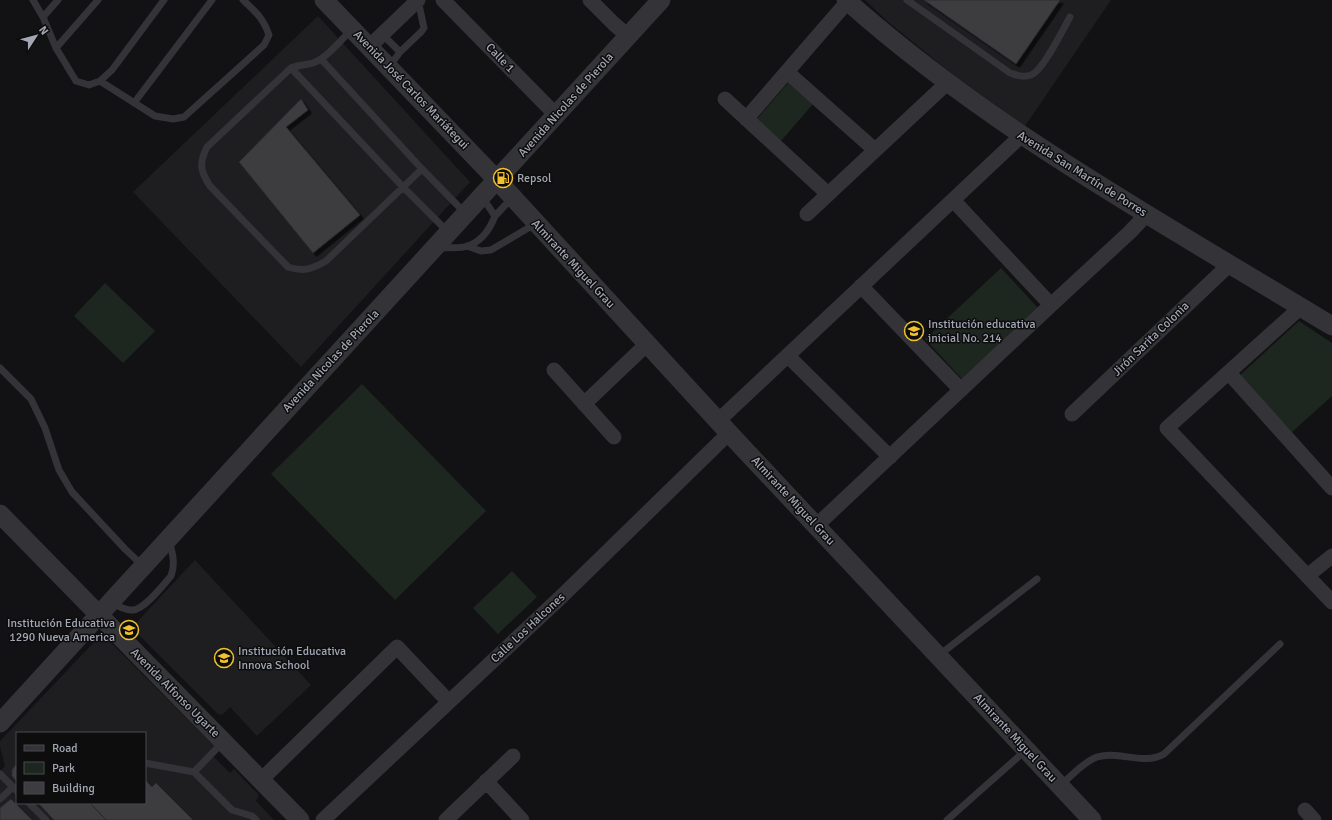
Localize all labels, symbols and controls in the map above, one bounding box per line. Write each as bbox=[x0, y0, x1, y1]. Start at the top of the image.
north arrow bbox=[16, 16, 56, 56]
text: N bbox=[36, 23, 51, 37]
street label: Avenida José Carlos Mariátegui bbox=[350, 27, 472, 153]
street label: Calle 1 bbox=[482, 40, 518, 76]
street label: Avenida Nicolas de Pierola bbox=[515, 50, 617, 160]
street label: Avenida San Martín de Porres bbox=[1014, 128, 1150, 220]
fuel station icon: Repsol bbox=[492, 167, 514, 189]
place label: Repsol bbox=[517, 171, 552, 186]
street label: Almirante Miguel Grau bbox=[528, 216, 618, 312]
street label: Jirón Sarita Colonia bbox=[1110, 299, 1192, 379]
street label: Avenida Nicolas de Pierola bbox=[279, 306, 383, 416]
place label: Institución educativa inicial No. 214 bbox=[928, 317, 1035, 346]
school or university icon: Institución educativa inicial No. 214 bbox=[903, 320, 925, 342]
street label: Almirante Miguel Grau bbox=[748, 453, 838, 549]
street label: Calle Los Halcones bbox=[488, 590, 568, 666]
place label: Institución Educativa 1290 Nueva America bbox=[7, 616, 115, 645]
school or university icon: Institución Educativa 1290 Nueva America bbox=[118, 619, 140, 641]
place label: Institución Educativa Innova School bbox=[238, 644, 346, 673]
street label: Avenida Alfonso Ugarte bbox=[127, 645, 223, 741]
school or university icon: Institución Educativa Innova School bbox=[213, 647, 235, 669]
street label: Almirante Miguel Grau bbox=[970, 690, 1060, 786]
legend bbox=[16, 732, 146, 804]
text: Road bbox=[52, 741, 78, 756]
text: Park bbox=[52, 761, 75, 776]
text: Building bbox=[52, 781, 95, 796]

